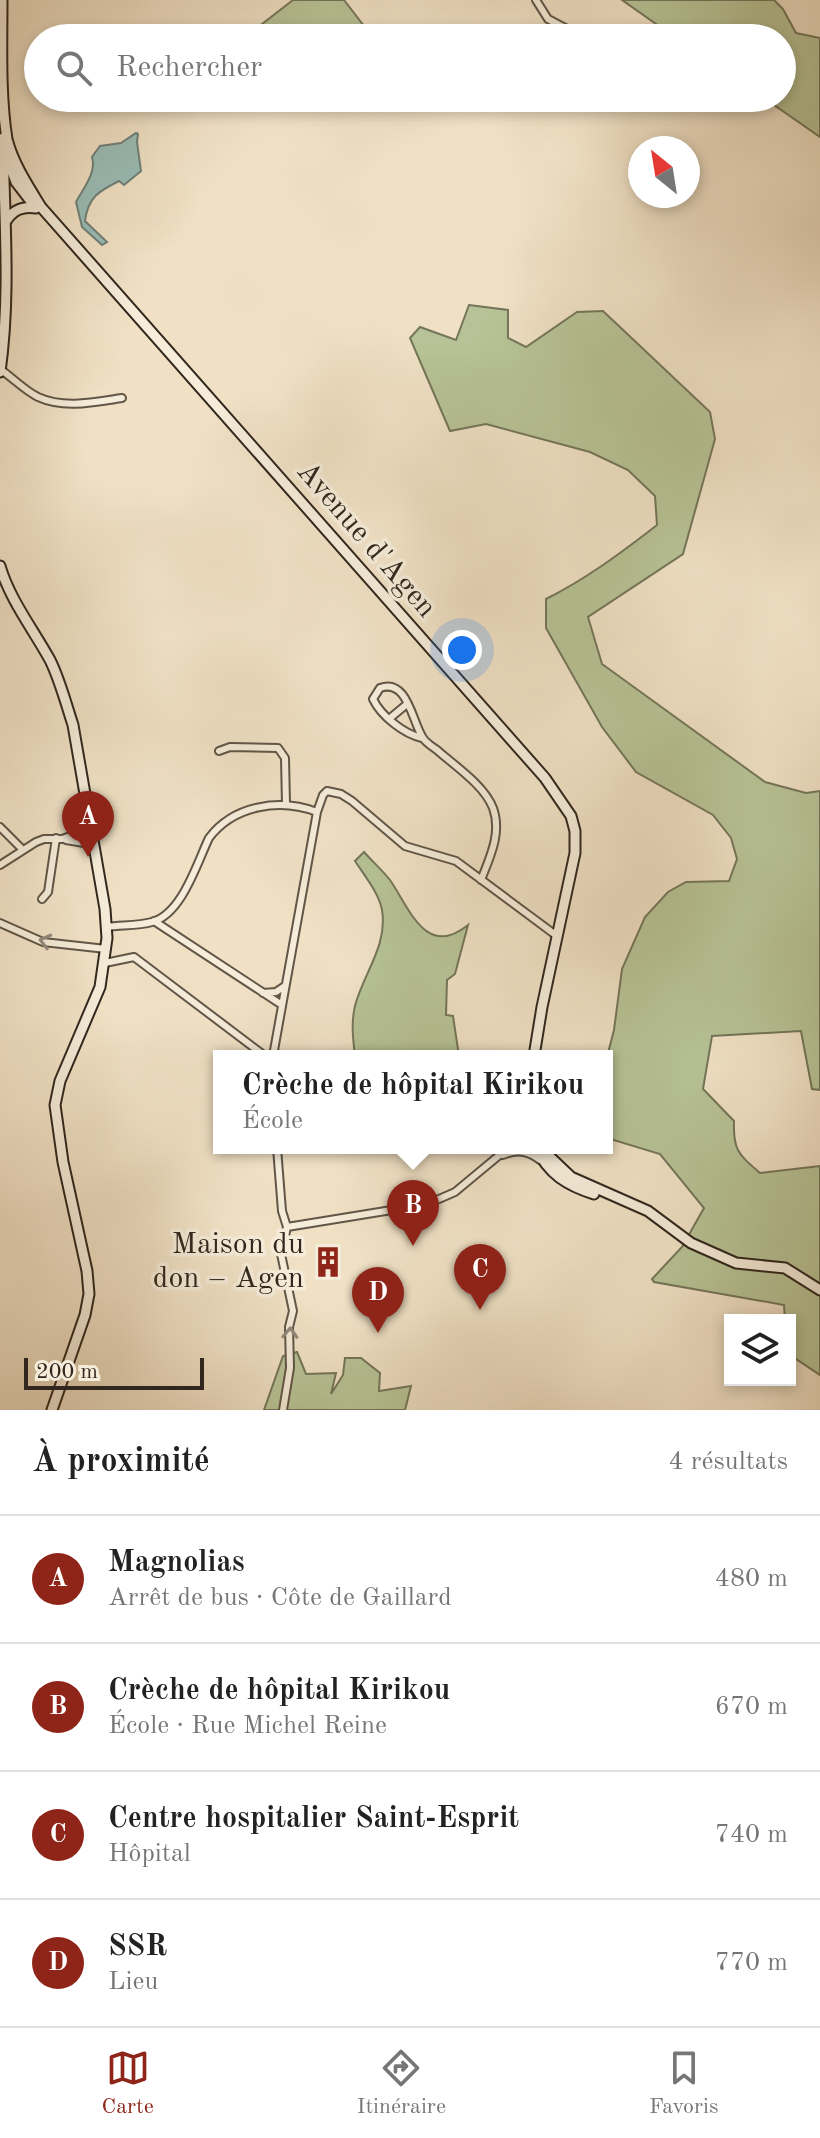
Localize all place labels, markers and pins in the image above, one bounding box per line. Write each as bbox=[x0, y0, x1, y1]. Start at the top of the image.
pin: A bbox=[62, 791, 114, 857]
pin: B bbox=[387, 1180, 439, 1246]
place label: Maison du don – Agen bbox=[153, 1230, 304, 1294]
pin: C bbox=[454, 1244, 506, 1310]
building icon: Maison du don – Agen bbox=[311, 1245, 345, 1279]
pin: D bbox=[352, 1267, 404, 1333]

